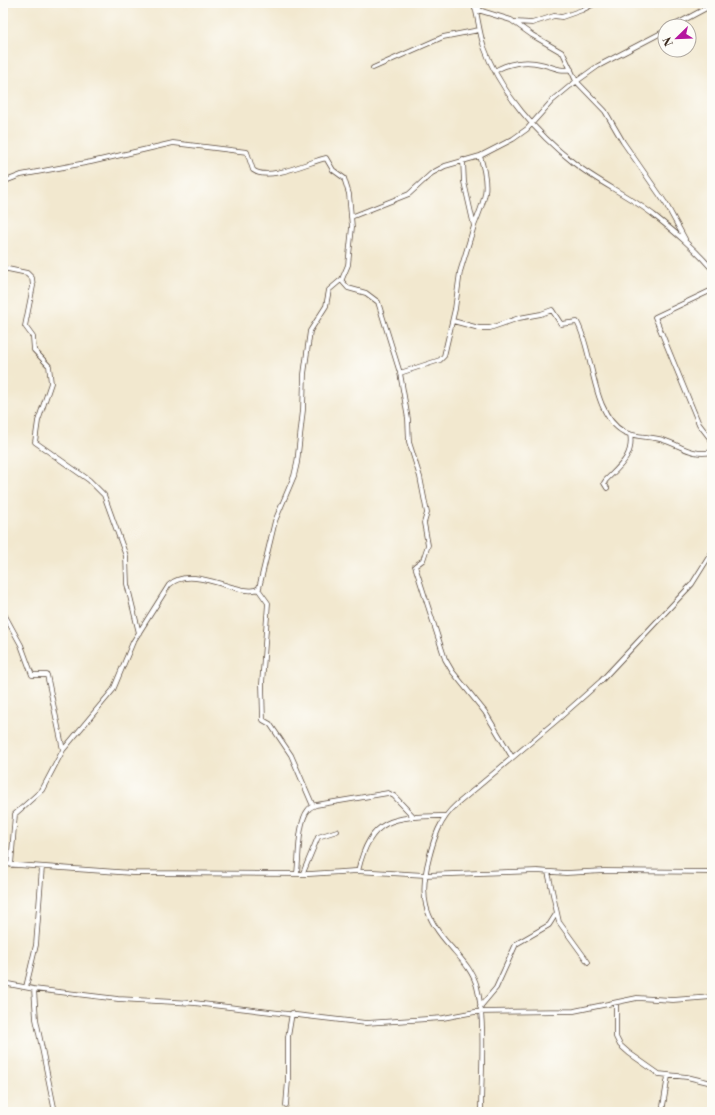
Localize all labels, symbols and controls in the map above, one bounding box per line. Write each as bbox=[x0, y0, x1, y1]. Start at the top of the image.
north arrow bbox=[657, 18, 697, 58]
text: N bbox=[660, 35, 677, 48]

